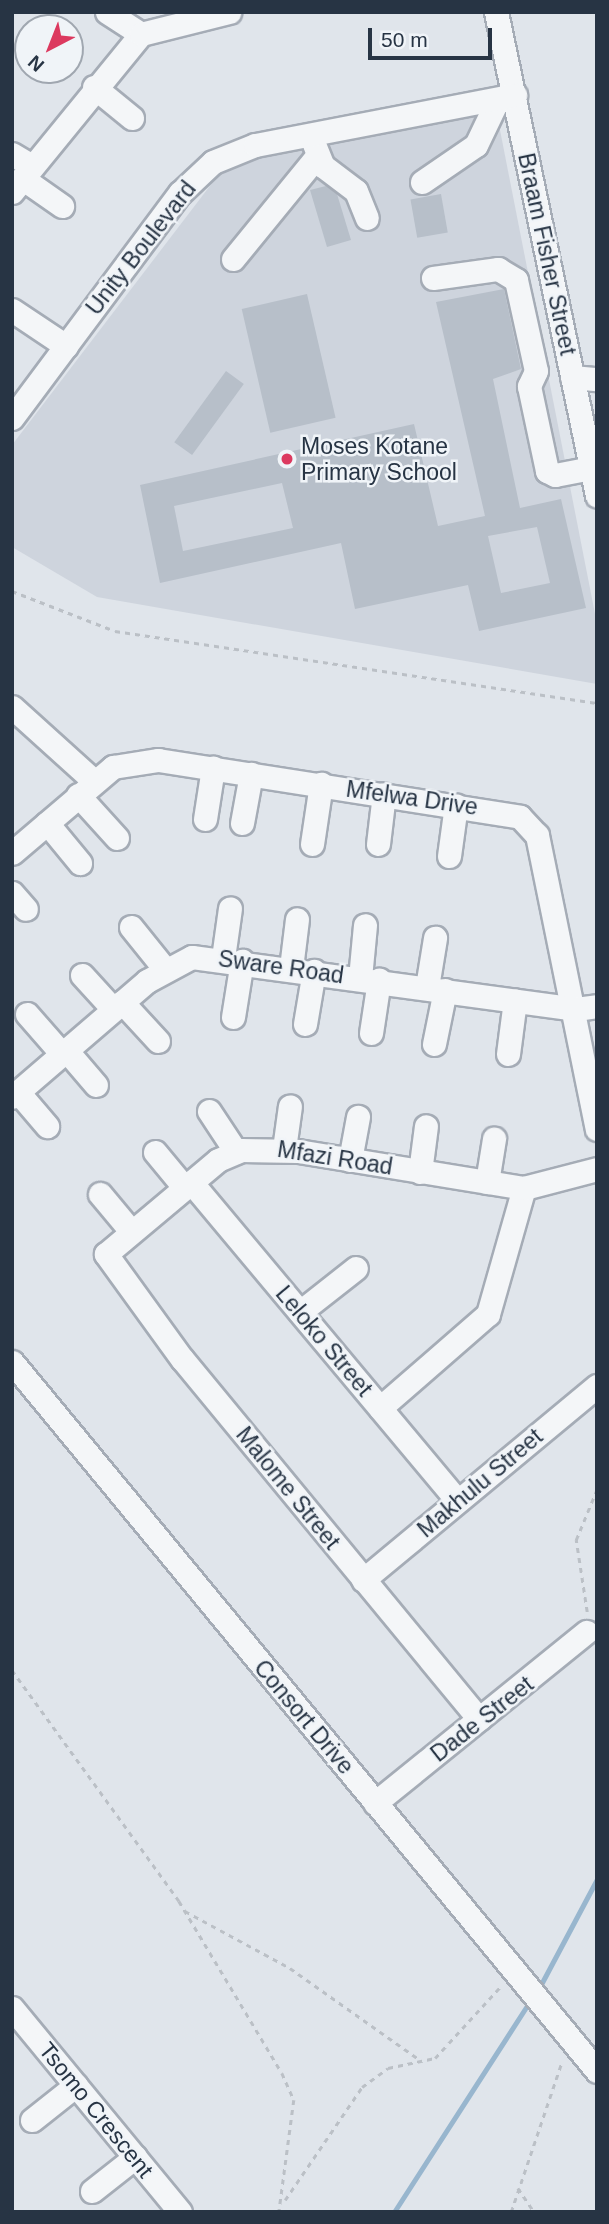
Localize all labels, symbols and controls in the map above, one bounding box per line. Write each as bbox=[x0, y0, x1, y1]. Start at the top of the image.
north arrow bbox=[14, 14, 84, 84]
scale bar bbox=[371, 14, 495, 58]
text: 50 m bbox=[381, 28, 428, 51]
text: N bbox=[24, 51, 48, 76]
street label: Braam Fisher Street bbox=[512, 150, 582, 358]
street label: Unity Boulevard bbox=[80, 176, 202, 320]
place label: Moses Kotane Primary School bbox=[301, 432, 457, 486]
marker: Moses Kotane Primary School bbox=[279, 451, 295, 467]
street label: Mfelwa Drive bbox=[344, 775, 480, 821]
street label: Sware Road bbox=[216, 945, 346, 989]
street label: Mfazi Road bbox=[275, 1135, 395, 1181]
street label: Leloko Street bbox=[270, 1280, 378, 1402]
street label: Malome Street bbox=[230, 1421, 346, 1555]
street label: Makhulu Street bbox=[412, 1423, 548, 1543]
street label: Consort Drive bbox=[248, 1654, 360, 1780]
street label: Dade Street bbox=[425, 1670, 539, 1768]
street label: Tsomo Crescent bbox=[33, 2037, 159, 2183]

